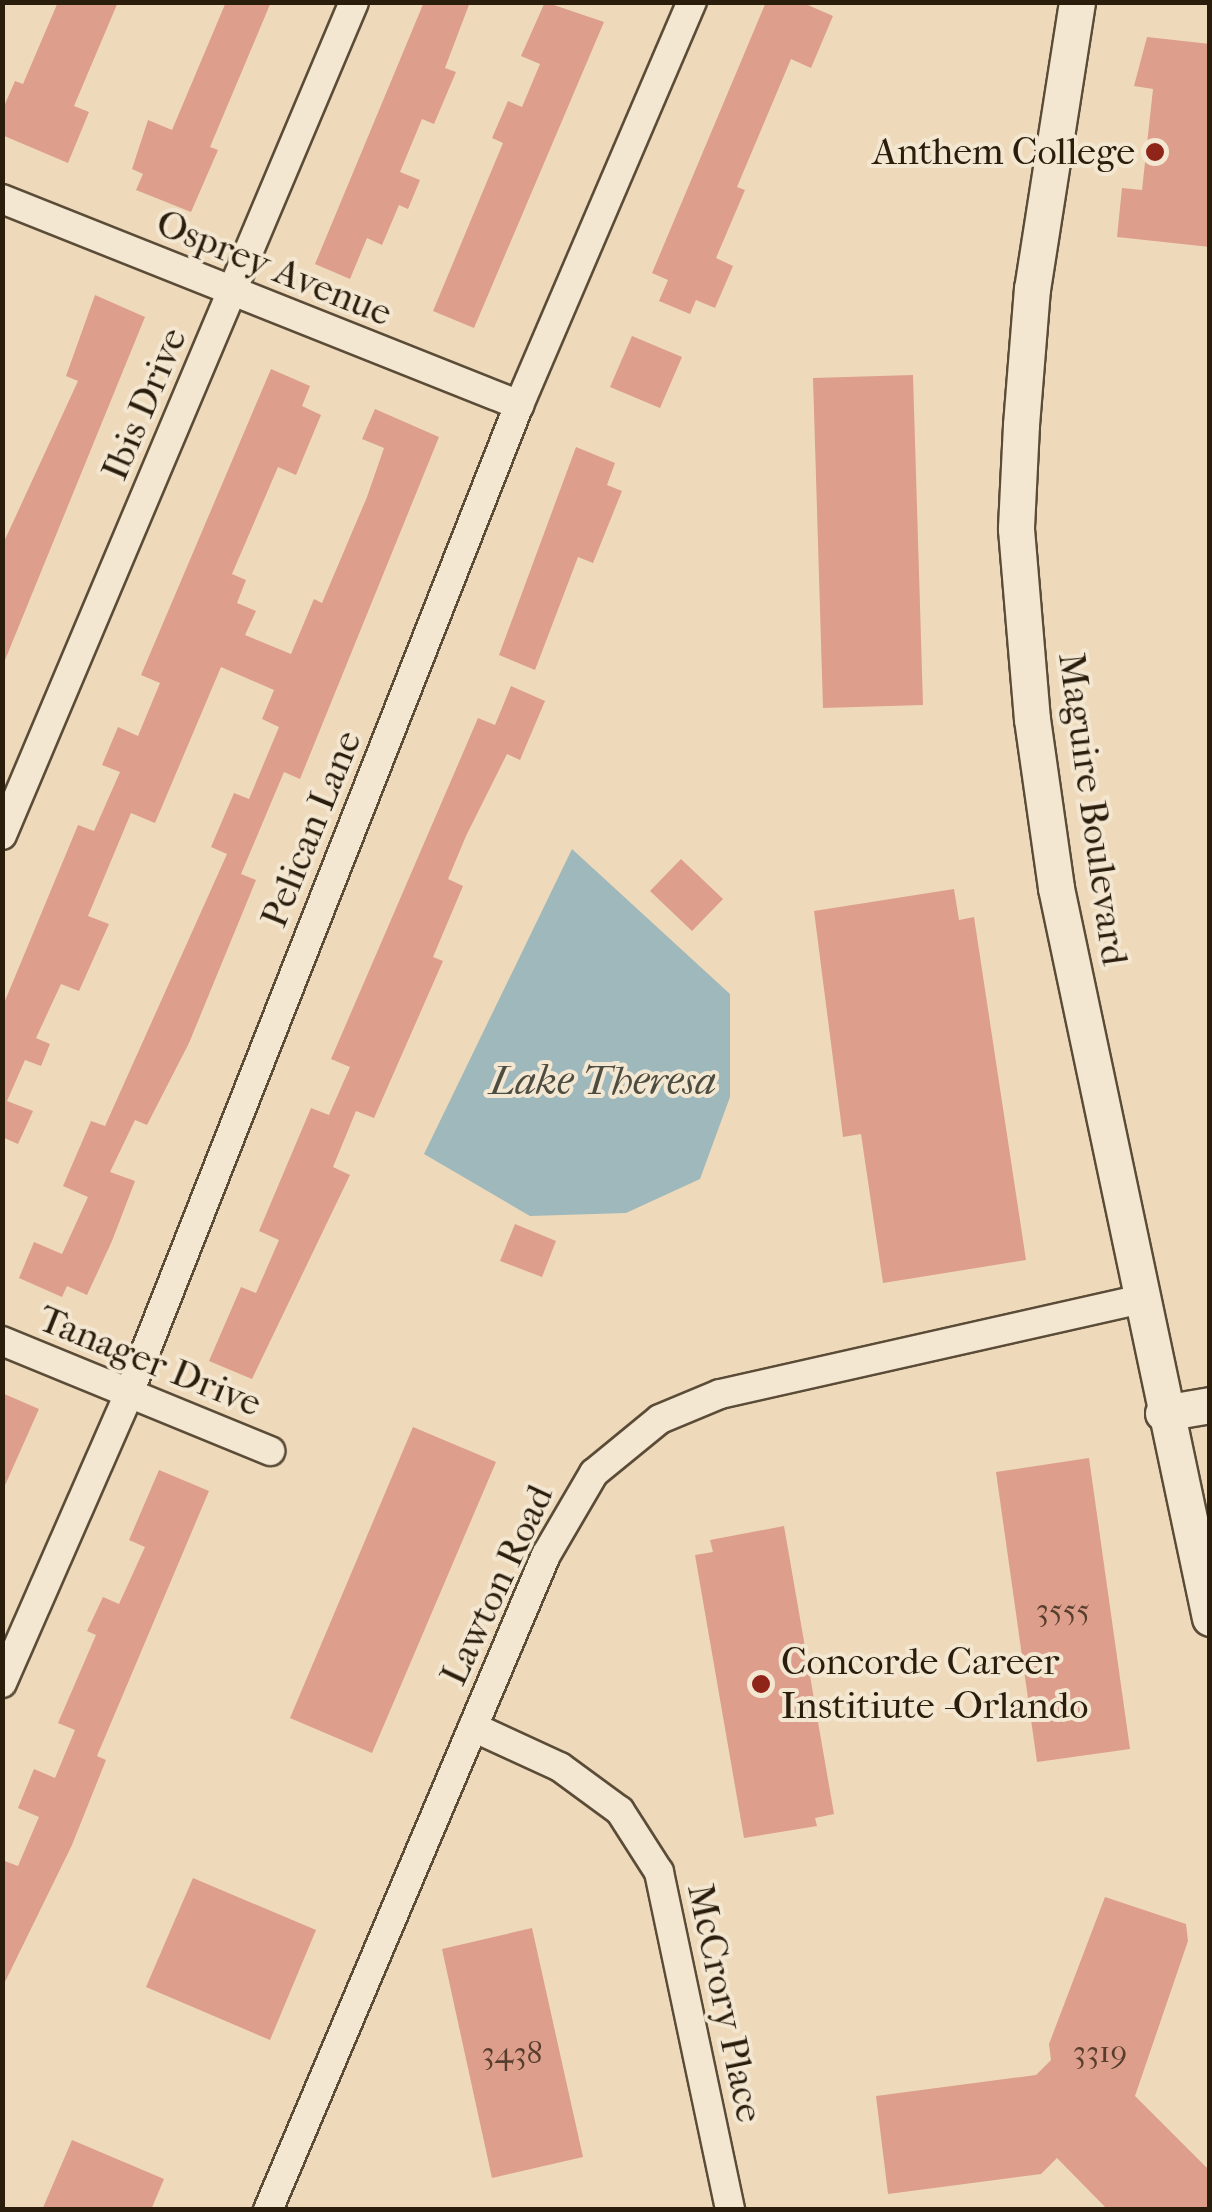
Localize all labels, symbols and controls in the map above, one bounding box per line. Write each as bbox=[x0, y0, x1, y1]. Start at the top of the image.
place label: Anthem College bbox=[872, 129, 1135, 175]
marker: Anthem College bbox=[1144, 141, 1166, 163]
street label: Osprey Avenue bbox=[150, 200, 398, 336]
street label: Ibis Drive bbox=[92, 321, 196, 487]
street label: Maguire Boulevard bbox=[1048, 650, 1138, 968]
street label: Pelican Lane bbox=[251, 724, 371, 934]
water label: Lake Theresa bbox=[490, 1057, 716, 1105]
street label: Tanager Drive bbox=[32, 1296, 268, 1426]
street label: Lawton Road bbox=[431, 1478, 563, 1692]
house number: 3555 bbox=[1036, 1591, 1090, 1629]
place label: Concorde Career Institiute -Orlando bbox=[781, 1639, 1089, 1728]
marker: Concorde Career Institiute -Orlando bbox=[750, 1673, 772, 1695]
street label: McCrory Place bbox=[677, 1880, 773, 2126]
house number: 3319 bbox=[1073, 2033, 1127, 2071]
house number: 3438 bbox=[481, 2034, 543, 2072]

